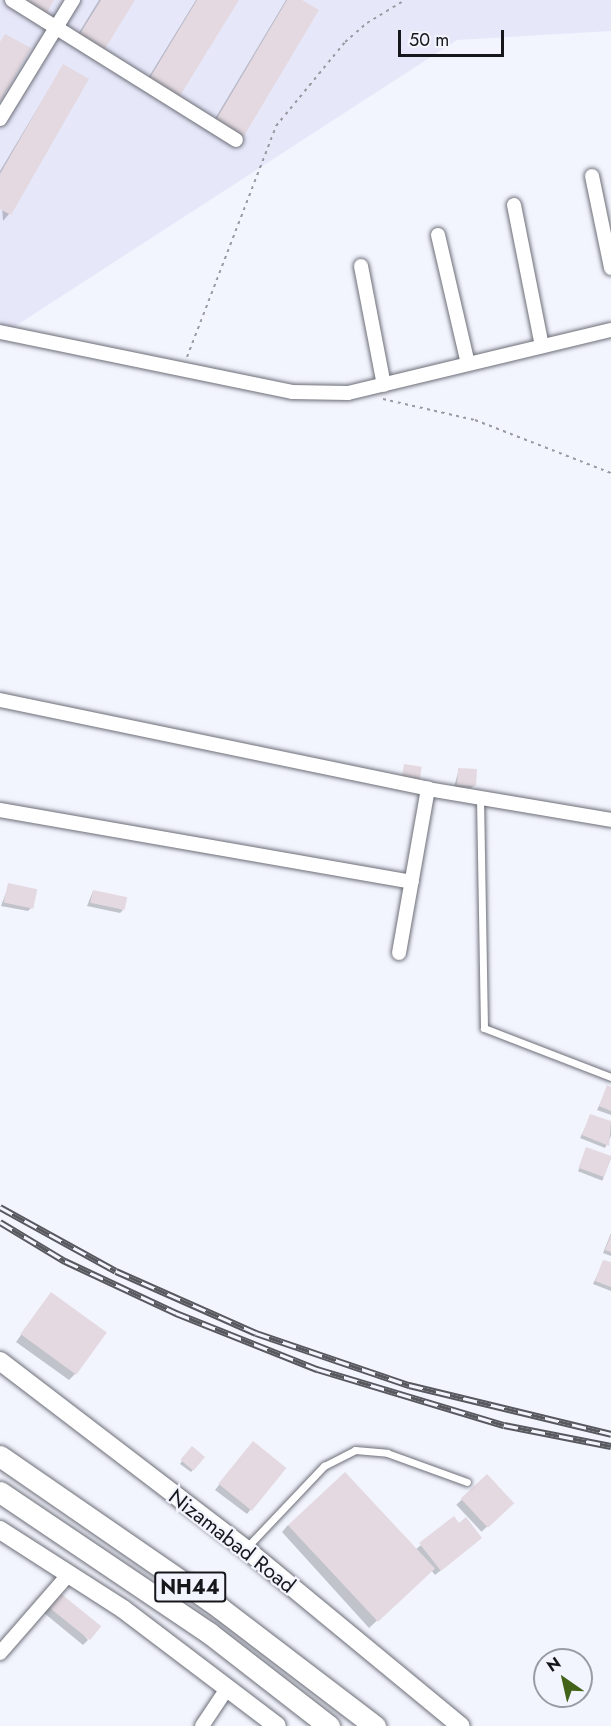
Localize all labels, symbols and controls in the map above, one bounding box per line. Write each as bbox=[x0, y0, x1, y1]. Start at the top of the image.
scale bar bbox=[401, 18, 508, 56]
text: 50 m bbox=[409, 27, 449, 53]
street label: Nizamabad Road bbox=[164, 1484, 300, 1598]
road number: NH44 bbox=[154, 1570, 226, 1604]
north arrow bbox=[533, 1648, 593, 1708]
text: N bbox=[542, 1651, 565, 1677]

